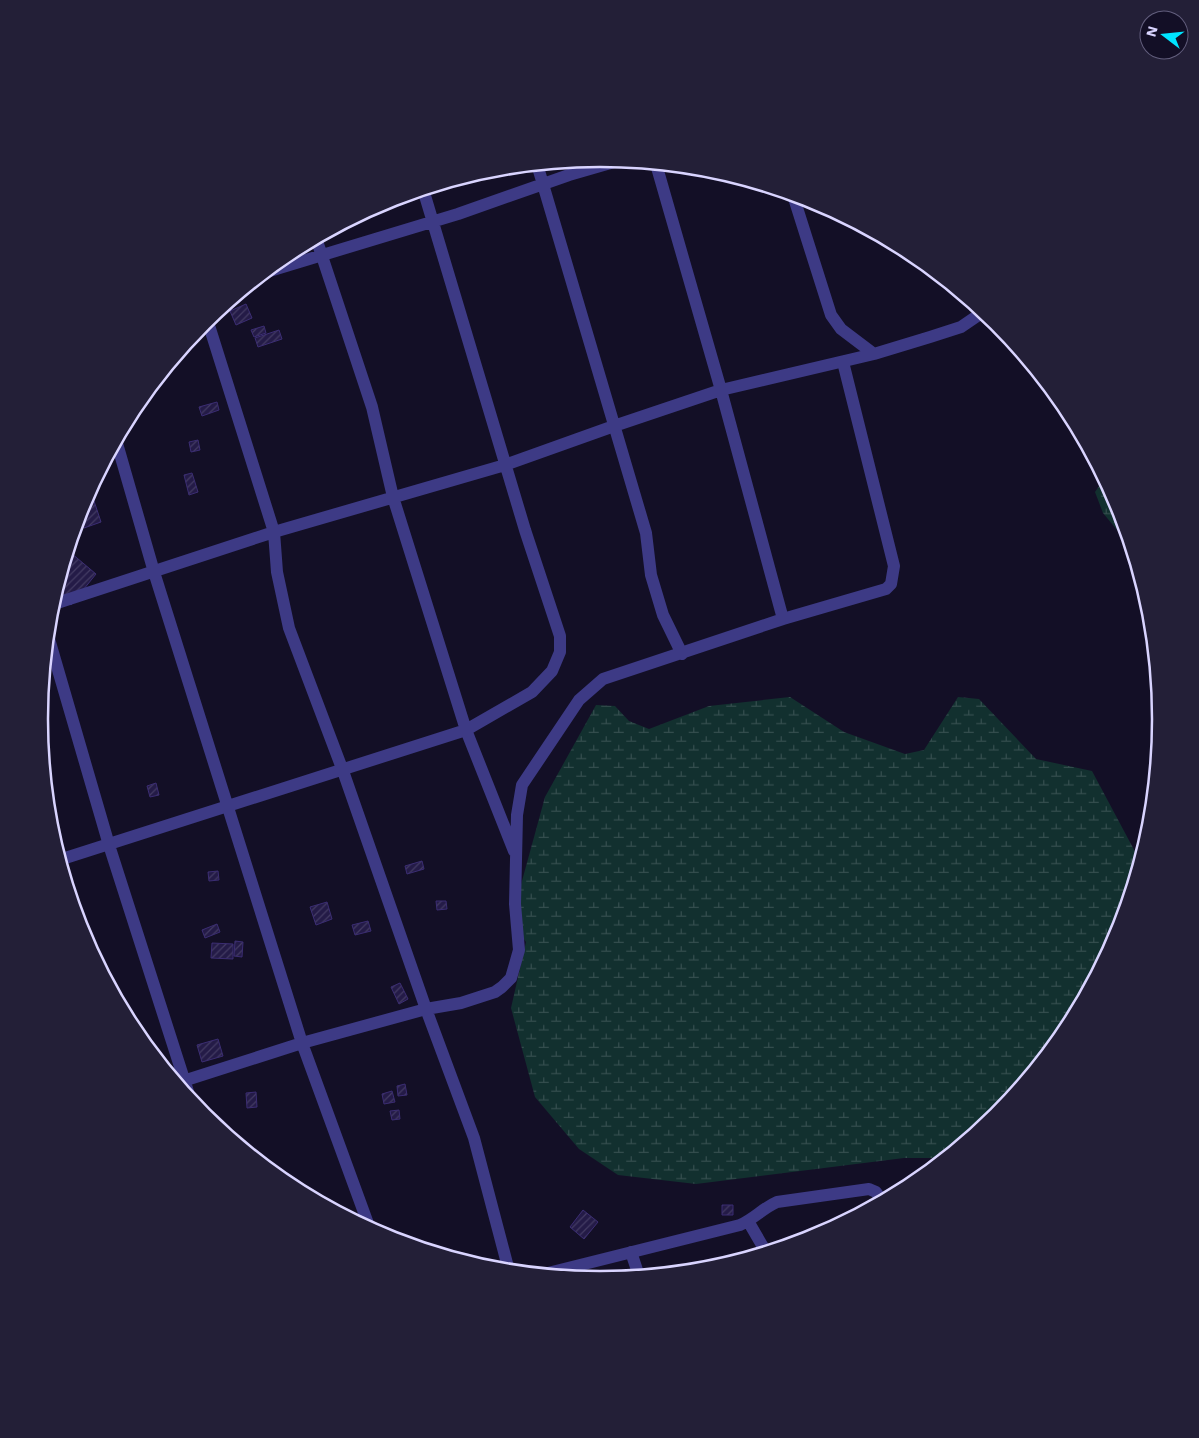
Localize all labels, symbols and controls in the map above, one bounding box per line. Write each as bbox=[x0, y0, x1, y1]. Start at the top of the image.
north arrow bbox=[1139, 10, 1189, 60]
text: N bbox=[1142, 24, 1161, 39]

